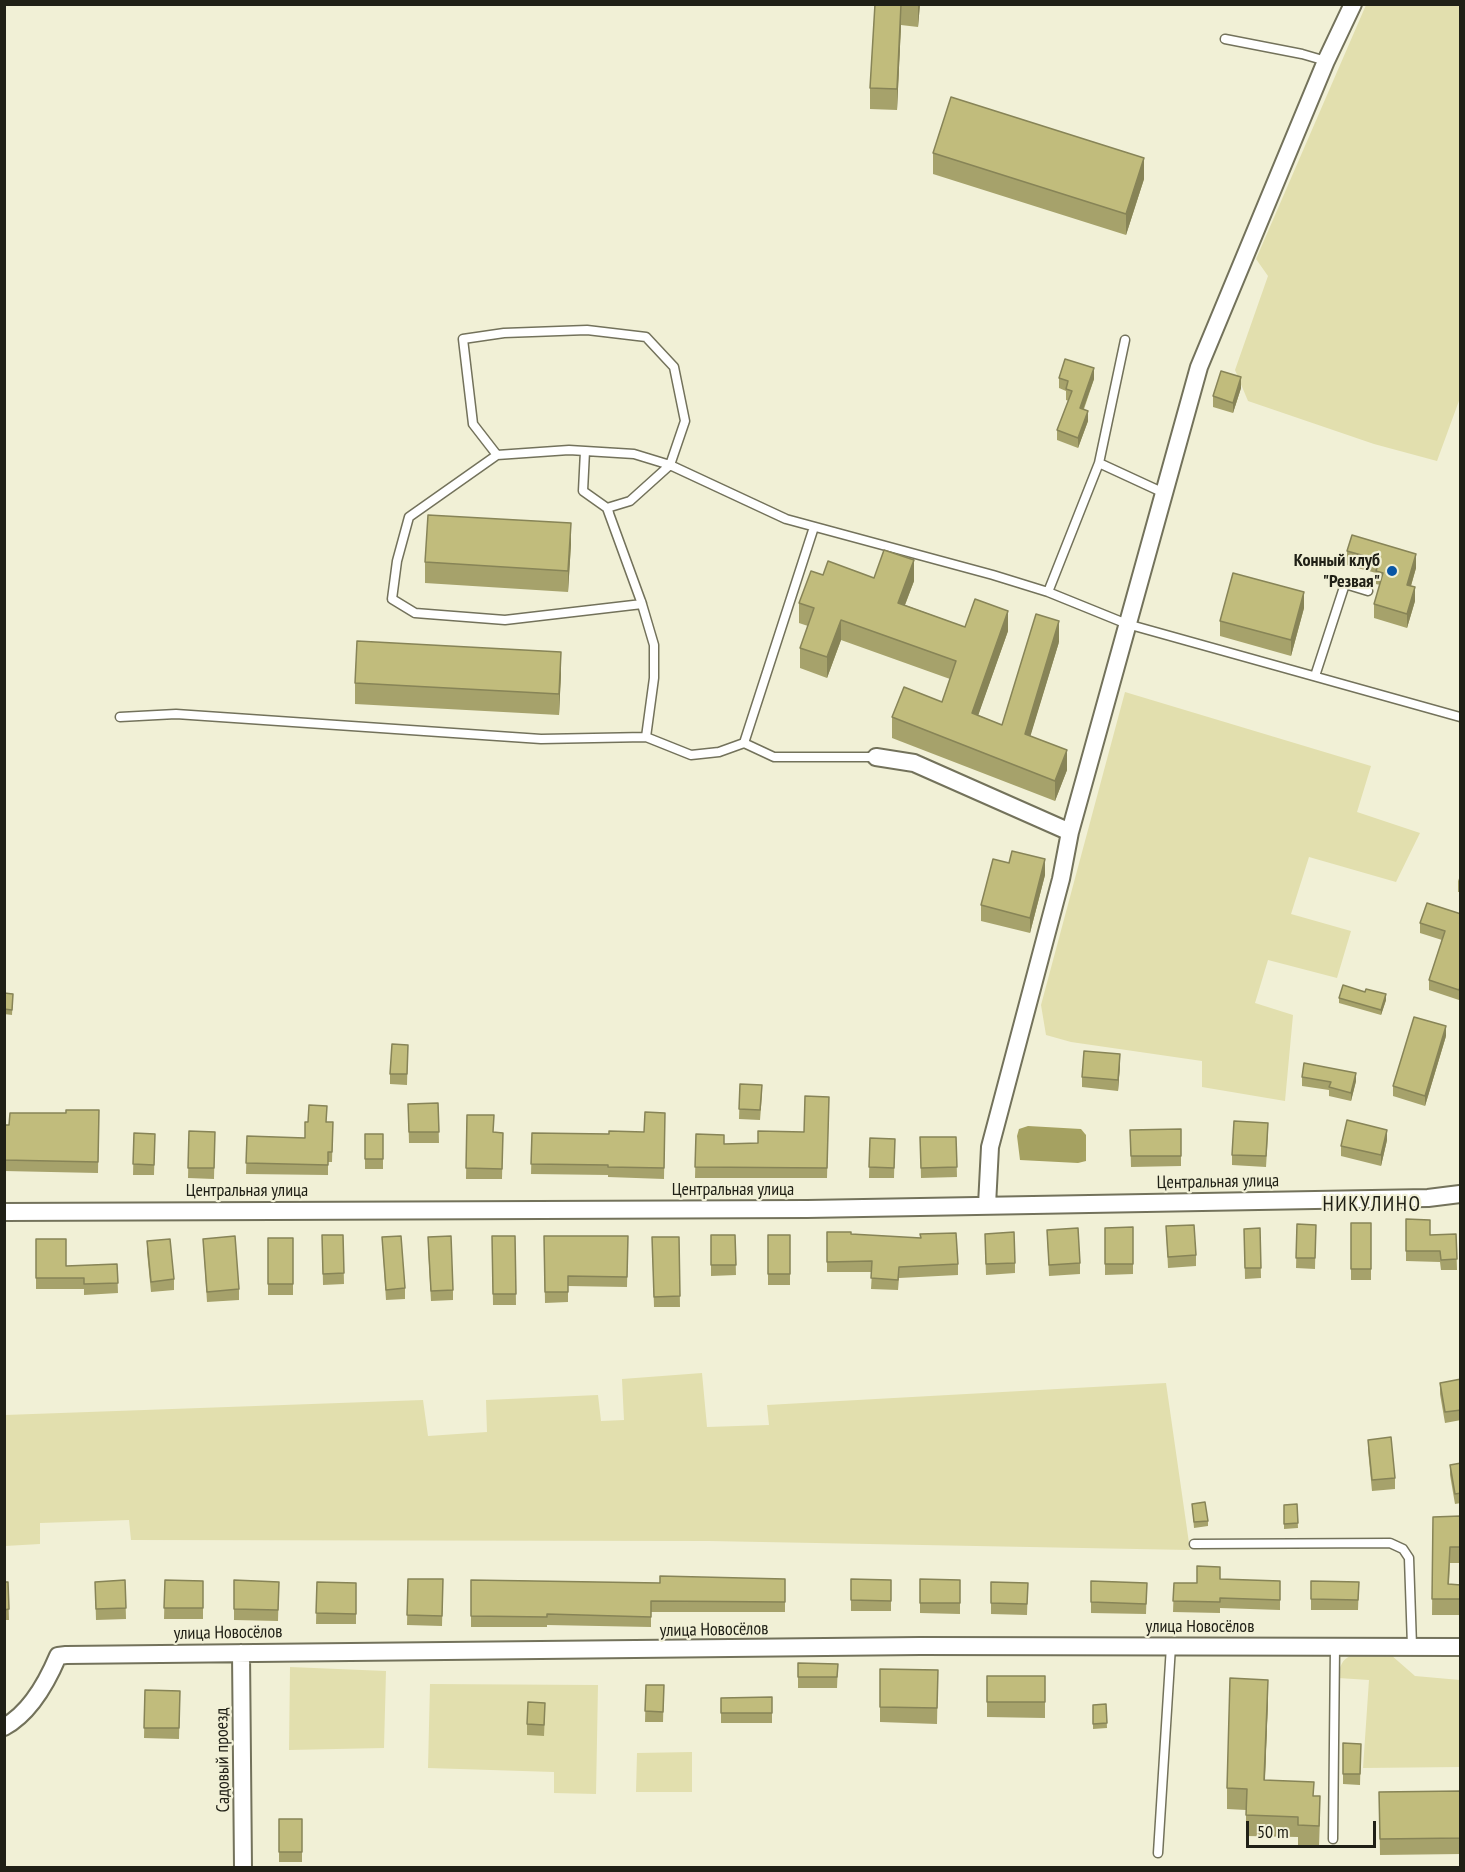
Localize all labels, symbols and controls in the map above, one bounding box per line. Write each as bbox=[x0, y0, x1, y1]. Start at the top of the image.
place label: Конный клуб "Резвая" bbox=[1294, 550, 1380, 592]
marker: Конный клуб "Резвая" bbox=[1385, 564, 1399, 578]
street label: Центральная улица bbox=[1157, 1170, 1279, 1194]
street label: Центральная улица bbox=[672, 1179, 794, 1201]
street label: Центральная улица bbox=[186, 1180, 308, 1202]
district label: НИКУЛИНО bbox=[1323, 1192, 1421, 1218]
street label: улица Новосёлов bbox=[1146, 1616, 1254, 1638]
street label: улица Новосёлов bbox=[659, 1618, 769, 1642]
street label: улица Новосёлов bbox=[173, 1621, 283, 1645]
street label: Садовый проезд bbox=[211, 1707, 235, 1813]
scale bar bbox=[1249, 1809, 1380, 1847]
text: 50 m bbox=[1257, 1820, 1289, 1843]

